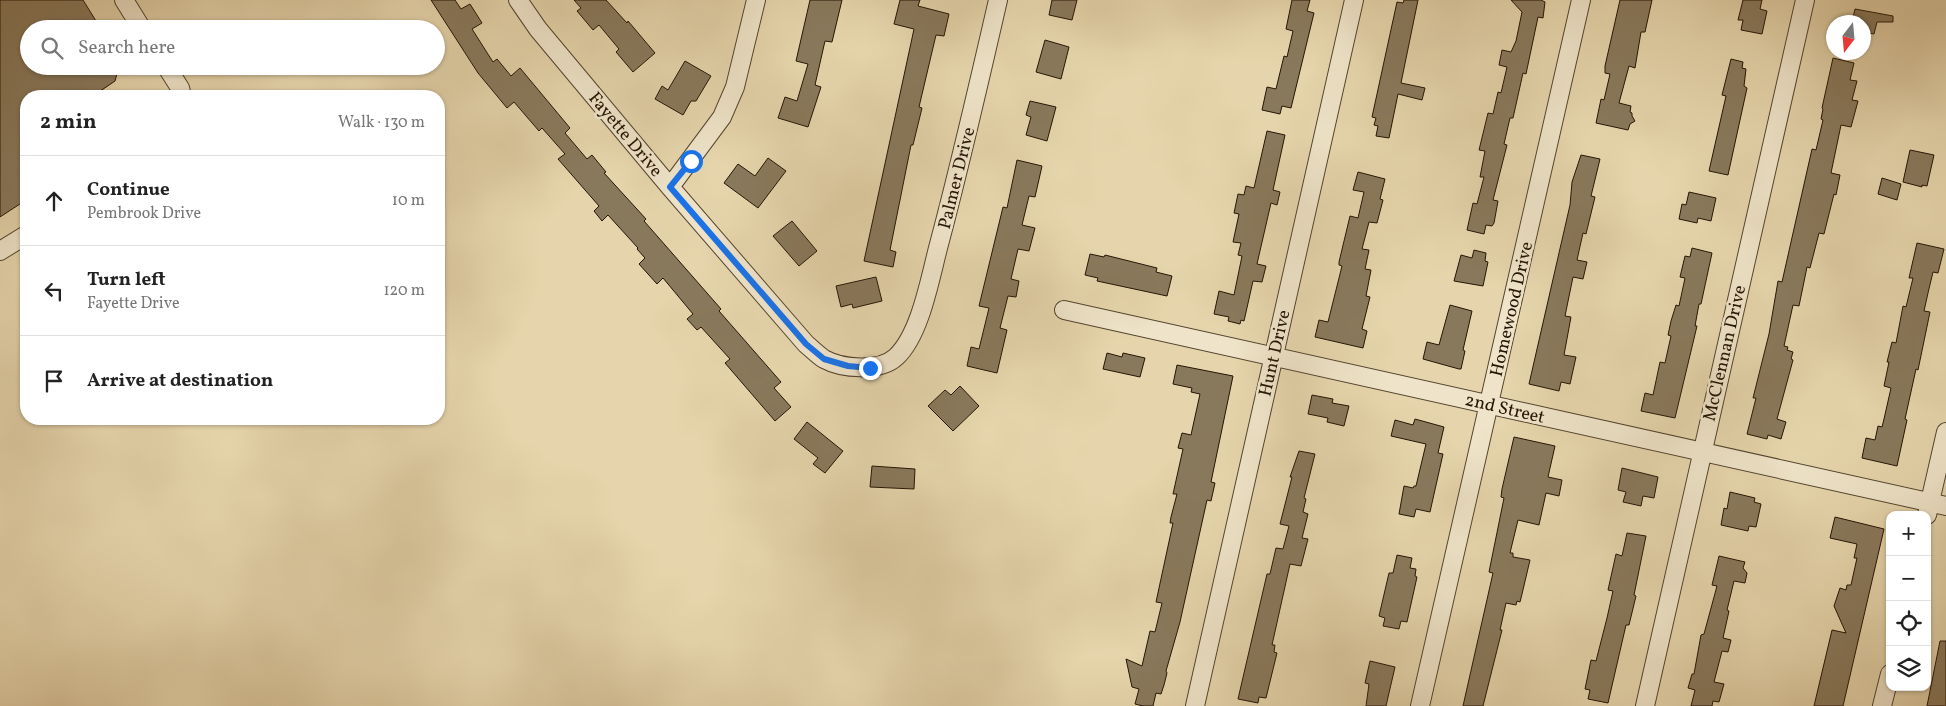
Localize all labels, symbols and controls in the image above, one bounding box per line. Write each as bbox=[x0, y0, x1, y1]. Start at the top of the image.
north arrow bbox=[1826, 15, 1871, 60]
search box bbox=[20, 20, 445, 75]
icon: search bbox=[38, 34, 66, 62]
text: Search here bbox=[78, 35, 175, 61]
street label: Fayette Drive bbox=[582, 87, 668, 183]
text: 2 min bbox=[40, 108, 97, 137]
text: Walk · 130 m bbox=[338, 112, 425, 134]
street label: Palmer Drive bbox=[933, 125, 982, 232]
route start bbox=[680, 150, 703, 173]
text: Continue bbox=[87, 177, 170, 203]
icon: ahead bbox=[40, 187, 68, 215]
text: 10 m bbox=[392, 190, 425, 212]
text: Pembrook Drive bbox=[87, 203, 201, 225]
street label: Homewood Drive bbox=[1485, 239, 1540, 379]
text: Turn left bbox=[87, 267, 166, 293]
icon: left bbox=[40, 277, 68, 305]
text: 120 m bbox=[383, 280, 425, 302]
street label: McClennan Drive bbox=[1698, 283, 1753, 424]
text: Fayette Drive bbox=[87, 293, 180, 315]
street label: Hunt Drive bbox=[1253, 307, 1298, 399]
route end bbox=[859, 357, 882, 380]
icon: arrive bbox=[40, 367, 68, 395]
text: Arrive at destination bbox=[87, 368, 273, 394]
street label: 2nd Street bbox=[1462, 388, 1547, 431]
map controls bbox=[1886, 511, 1931, 691]
button: + bbox=[1886, 511, 1931, 556]
button: − bbox=[1886, 556, 1931, 601]
button: locate bbox=[1886, 601, 1931, 646]
button: layers bbox=[1886, 646, 1931, 691]

